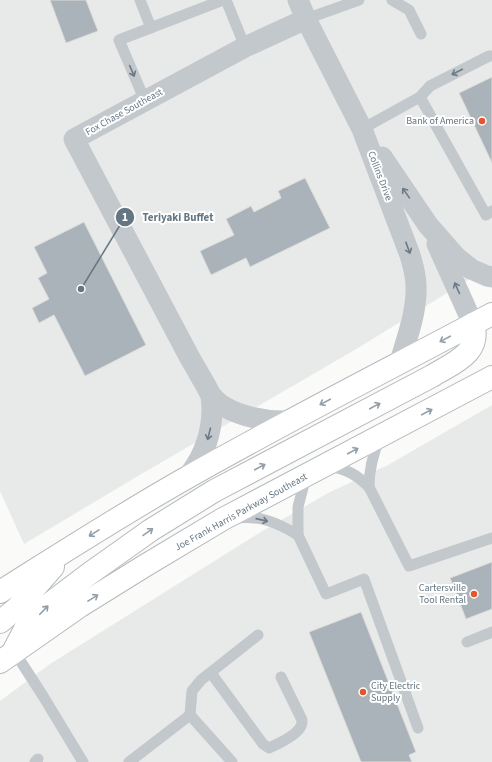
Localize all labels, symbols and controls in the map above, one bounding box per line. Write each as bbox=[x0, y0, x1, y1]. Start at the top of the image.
one-way arrow bbox=[129, 64, 136, 76]
one-way arrow bbox=[451, 69, 463, 76]
street label: Fox Chase Southeast bbox=[83, 85, 166, 139]
place label: Bank of America bbox=[406, 114, 474, 128]
marker: Bank of America bbox=[477, 116, 487, 126]
street label: Collins Drive bbox=[364, 149, 396, 203]
one-way arrow bbox=[402, 188, 410, 199]
callout: Teriyaki Buffet bbox=[115, 206, 221, 229]
text: 1 bbox=[122, 209, 128, 226]
text: Teriyaki Buffet bbox=[143, 210, 214, 225]
one-way arrow bbox=[404, 241, 412, 253]
one-way arrow bbox=[453, 283, 460, 295]
one-way arrow bbox=[439, 335, 451, 343]
one-way arrow bbox=[319, 399, 331, 406]
one-way arrow bbox=[369, 402, 381, 409]
one-way arrow bbox=[421, 407, 433, 415]
one-way arrow bbox=[204, 427, 212, 440]
one-way arrow bbox=[347, 447, 359, 454]
one-way arrow bbox=[254, 463, 266, 470]
street label: Joe Frank Harris Parkway Southeast bbox=[172, 469, 310, 554]
one-way arrow bbox=[255, 516, 268, 524]
one-way arrow bbox=[142, 528, 153, 536]
one-way arrow bbox=[89, 529, 100, 537]
place label: Cartersville Tool Rental bbox=[419, 581, 466, 607]
marker: Cartersville Tool Rental bbox=[469, 589, 479, 599]
one-way arrow bbox=[87, 593, 99, 601]
one-way arrow bbox=[39, 605, 49, 615]
place label: City Electric Supply bbox=[371, 679, 421, 705]
marker: City Electric Supply bbox=[358, 687, 368, 697]

